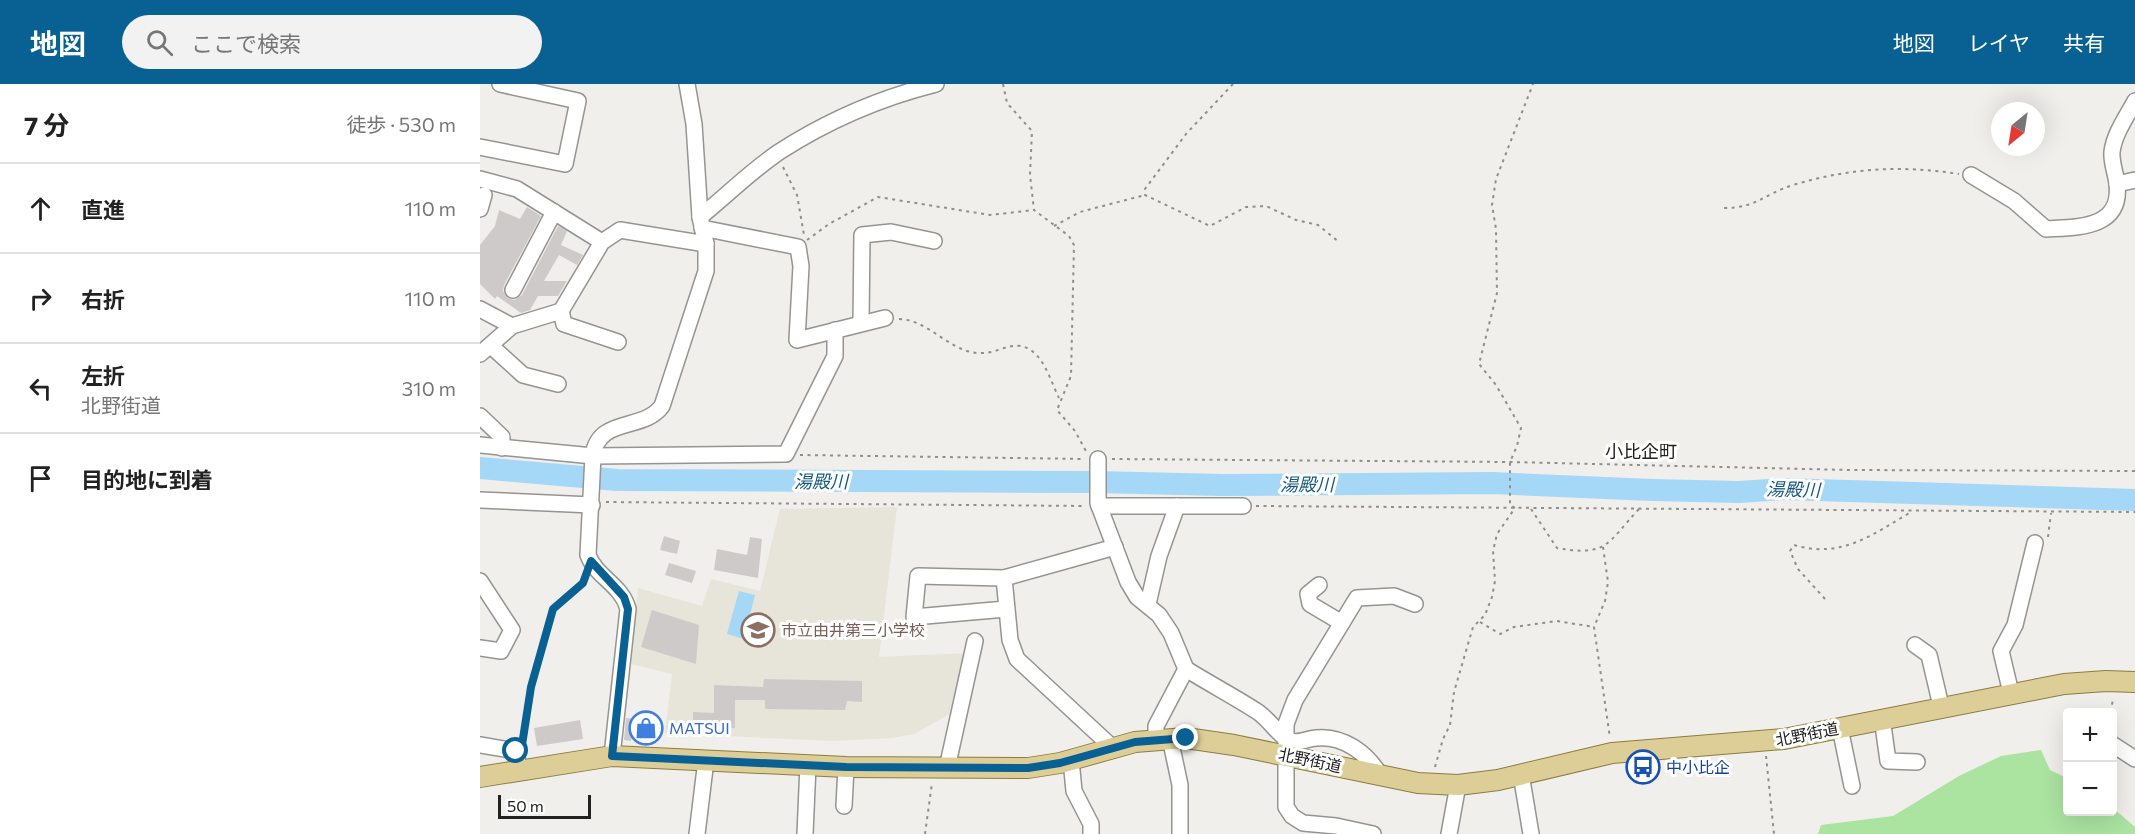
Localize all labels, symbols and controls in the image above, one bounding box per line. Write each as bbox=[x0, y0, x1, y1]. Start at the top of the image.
search box bbox=[122, 15, 542, 69]
text: 地図 bbox=[30, 26, 86, 60]
icon: search bbox=[143, 26, 176, 59]
text: ここで検索 bbox=[191, 30, 301, 57]
text: 地図 bbox=[1893, 30, 1935, 55]
text: レイヤ bbox=[1968, 30, 2030, 55]
text: 共有 bbox=[2063, 30, 2105, 55]
north arrow bbox=[1991, 102, 2045, 156]
text: 7 分 bbox=[24, 109, 69, 140]
text: 徒歩 · 530 m bbox=[346, 112, 456, 136]
icon: ahead bbox=[24, 192, 57, 225]
text: 直進 bbox=[81, 196, 125, 223]
text: 110 m bbox=[405, 196, 456, 220]
icon: right bbox=[24, 282, 57, 315]
text: 右折 bbox=[81, 286, 125, 313]
text: 110 m bbox=[405, 286, 456, 310]
text: 左折 bbox=[81, 362, 125, 389]
icon: left bbox=[24, 372, 57, 405]
text: 310 m bbox=[402, 376, 456, 400]
text: 北野街道 bbox=[81, 393, 161, 417]
district label: 小比企町 bbox=[1605, 440, 1677, 462]
icon: arrive bbox=[24, 462, 57, 495]
text: 目的地に到着 bbox=[81, 466, 213, 493]
water label: 湯殿川 bbox=[794, 470, 850, 492]
water label: 湯殿川 bbox=[1280, 473, 1336, 495]
water label: 湯殿川 bbox=[1766, 478, 1822, 501]
school or university icon: 市立由井第三小学校 bbox=[740, 612, 776, 648]
place label: 市立由井第三小学校 bbox=[781, 620, 925, 639]
map controls bbox=[2063, 708, 2117, 816]
button: + bbox=[2063, 708, 2117, 762]
shop icon: MATSUI bbox=[628, 710, 664, 746]
place label: MATSUI bbox=[669, 718, 730, 737]
street label: 北野街道 bbox=[1774, 718, 1840, 749]
route end bbox=[1172, 724, 1198, 750]
route start bbox=[502, 737, 528, 763]
street label: 北野街道 bbox=[1277, 744, 1343, 775]
bus stop icon: 中小比企 bbox=[1625, 749, 1661, 785]
place label: 中小比企 bbox=[1666, 757, 1730, 776]
button: − bbox=[2063, 762, 2117, 816]
scale bar bbox=[498, 792, 591, 820]
text: 50 m bbox=[507, 796, 544, 815]

